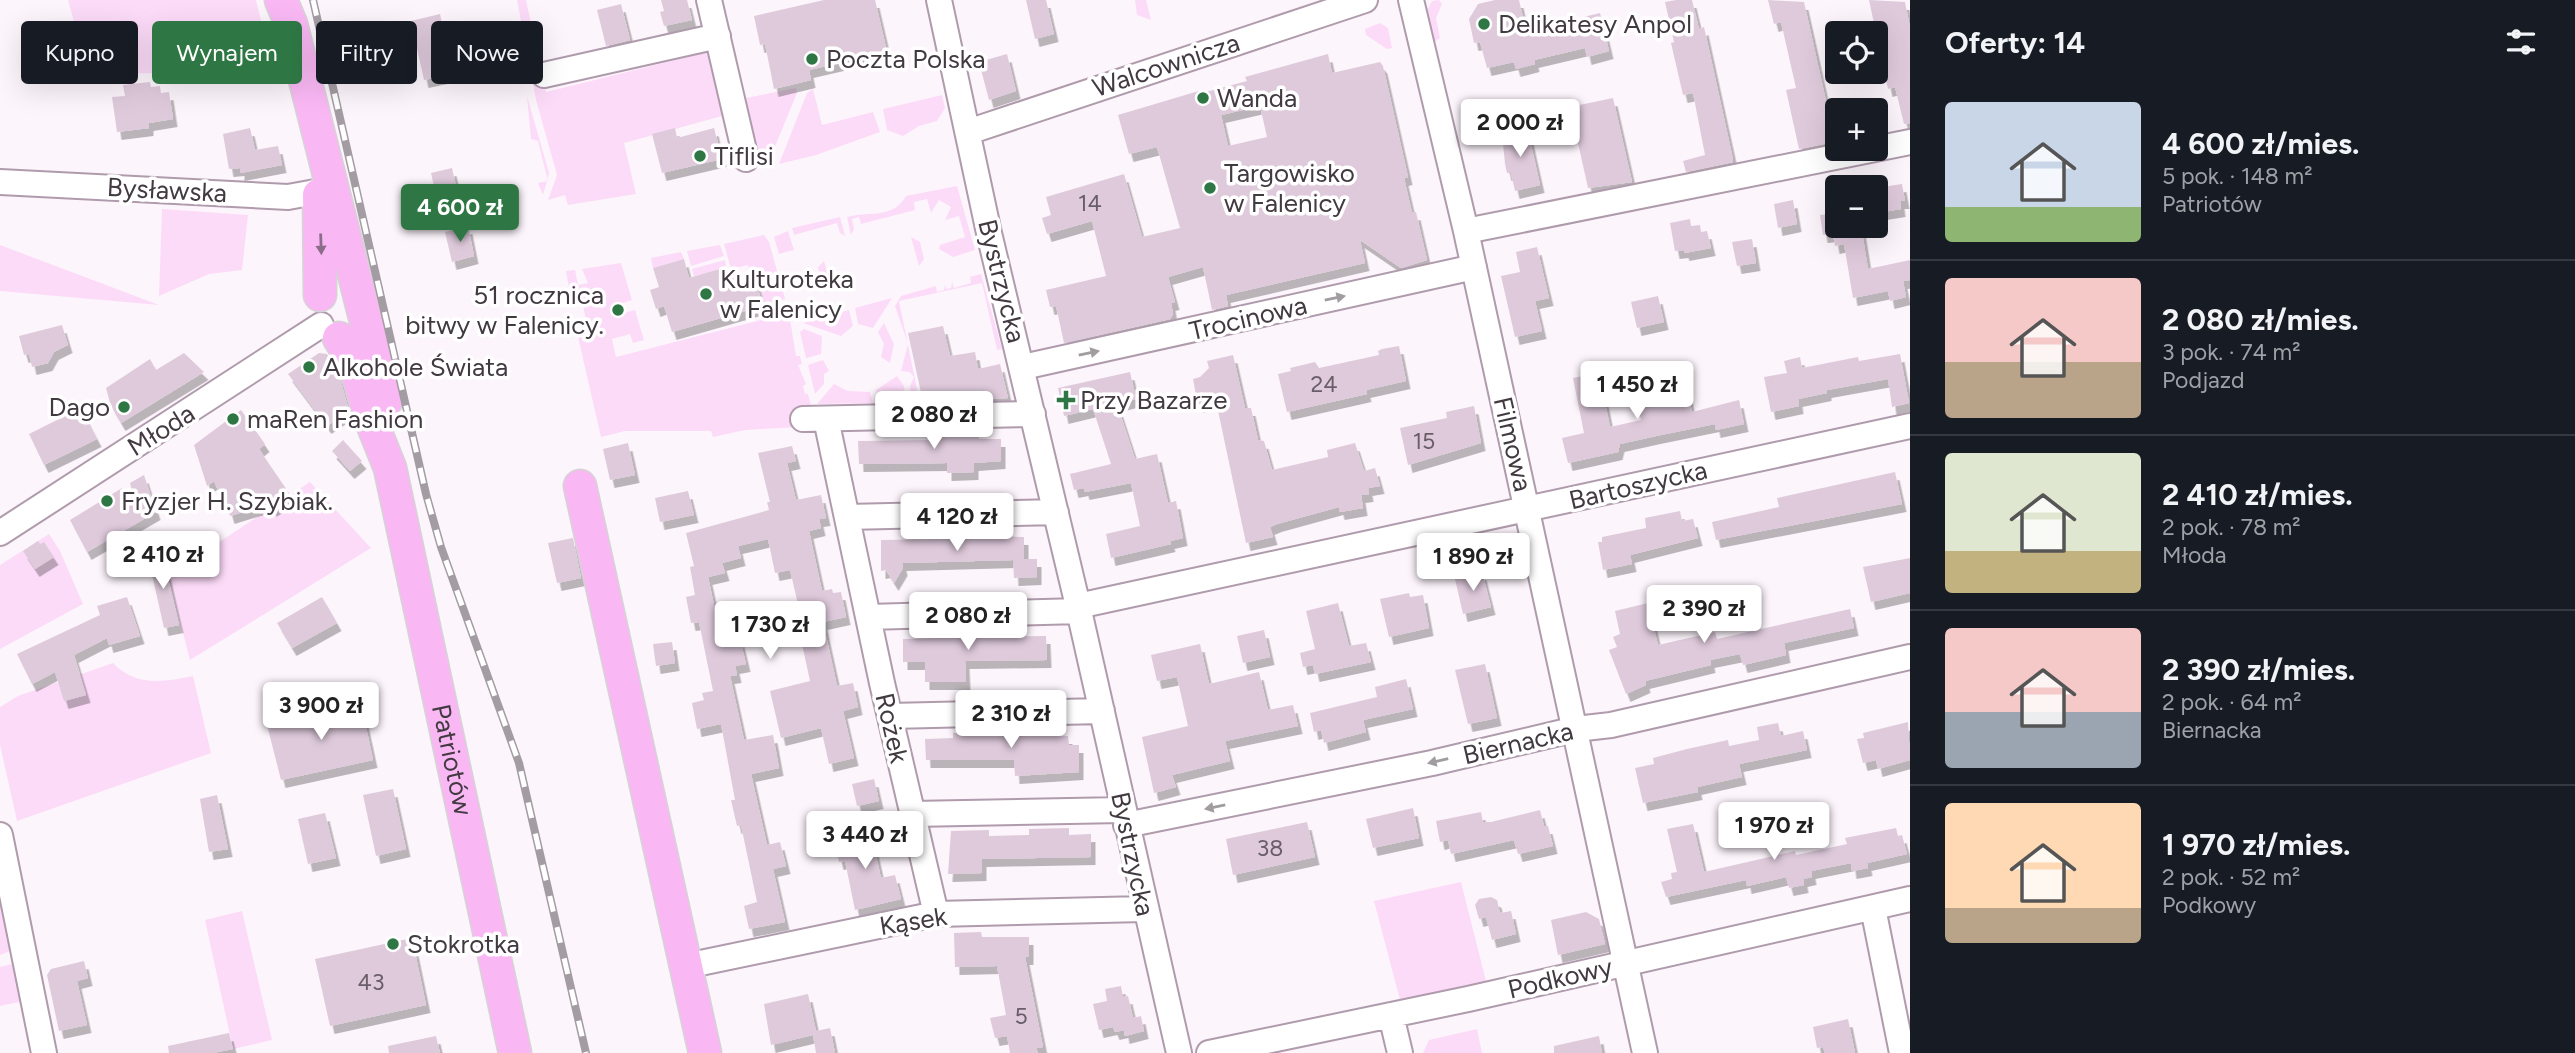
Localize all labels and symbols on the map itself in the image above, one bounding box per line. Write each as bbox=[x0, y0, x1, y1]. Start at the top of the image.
place label: Delikatesy Anpol bbox=[1498, 8, 1692, 40]
marker: Delikatesy Anpol bbox=[1476, 16, 1492, 32]
street label: Walcownicza bbox=[1088, 26, 1244, 104]
place label: Poczta Polska bbox=[826, 43, 985, 75]
marker: Poczta Polska bbox=[804, 51, 820, 67]
place label: Wanda bbox=[1217, 82, 1297, 114]
marker: Wanda bbox=[1195, 90, 1211, 106]
pin: 2 000 zł bbox=[1448, 100, 1592, 159]
place label: Tiflisi bbox=[714, 140, 774, 172]
marker: Tiflisi bbox=[692, 148, 708, 164]
place label: Targowisko w Falenicy bbox=[1224, 157, 1355, 219]
street label: Bysławska bbox=[106, 171, 228, 209]
marker: Targowisko w Falenicy bbox=[1202, 180, 1218, 196]
pin: 4 600 zł bbox=[388, 184, 532, 244]
house number: 14 bbox=[1078, 189, 1102, 217]
street label: Bystrzycka bbox=[971, 216, 1033, 346]
one-way arrow bbox=[316, 233, 327, 255]
place label: Kulturoteka w Falenicy bbox=[720, 263, 854, 325]
place label: 51 rocznica bitwy w Falenicy. bbox=[405, 279, 604, 341]
marker: Kulturoteka w Falenicy bbox=[698, 286, 714, 302]
street label: Trocinowa bbox=[1186, 289, 1310, 347]
one-way arrow bbox=[1324, 292, 1346, 303]
marker: 51 rocznica bitwy w Falenicy. bbox=[610, 302, 626, 318]
one-way arrow bbox=[1078, 347, 1100, 358]
place label: Alkohole Świata bbox=[323, 351, 508, 383]
marker: Alkohole Świata bbox=[301, 359, 317, 375]
pin: 1 450 zł bbox=[1565, 362, 1709, 421]
house number: 24 bbox=[1310, 370, 1338, 398]
place label: Przy Bazarze bbox=[1080, 384, 1228, 416]
place label: Dago bbox=[49, 391, 110, 423]
pin: 2 080 zł bbox=[862, 392, 1006, 451]
marker: Przy Bazarze bbox=[1058, 392, 1074, 408]
street label: Filmowa bbox=[1487, 394, 1539, 494]
street label: Młoda bbox=[122, 397, 200, 463]
marker: Dago bbox=[116, 399, 132, 415]
place label: maRen Fashion bbox=[247, 403, 423, 435]
marker: maRen Fashion bbox=[225, 411, 241, 427]
house number: 15 bbox=[1413, 427, 1435, 455]
street label: Bartoszycka bbox=[1566, 454, 1710, 516]
place label: Fryzjer H. Szybiak. bbox=[121, 485, 333, 517]
marker: Fryzjer H. Szybiak. bbox=[99, 493, 115, 509]
pin: 4 120 zł bbox=[885, 494, 1029, 553]
pin: 2 410 zł bbox=[91, 532, 235, 591]
pin: 1 890 zł bbox=[1401, 534, 1545, 593]
pin: 2 390 zł bbox=[1632, 586, 1776, 645]
pin: 2 080 zł bbox=[896, 592, 1040, 652]
pin: 1 730 zł bbox=[698, 602, 842, 661]
pin: 3 900 zł bbox=[249, 682, 393, 742]
street label: Rożek bbox=[868, 690, 916, 767]
pin: 2 310 zł bbox=[939, 690, 1083, 750]
street label: Patriotów bbox=[425, 701, 480, 819]
street label: Biernacka bbox=[1460, 715, 1576, 771]
one-way arrow bbox=[1427, 756, 1449, 767]
street label: Bystrzycka bbox=[1104, 789, 1162, 919]
one-way arrow bbox=[1204, 802, 1226, 813]
pin: 1 970 zł bbox=[1702, 802, 1846, 862]
pin: 3 440 zł bbox=[793, 812, 937, 871]
house number: 38 bbox=[1257, 834, 1283, 862]
street label: Kąsek bbox=[877, 900, 949, 942]
place label: Stokrotka bbox=[407, 928, 520, 960]
marker: Stokrotka bbox=[385, 936, 401, 952]
street label: Podkowy bbox=[1505, 950, 1616, 1006]
house number: 43 bbox=[358, 968, 384, 996]
house number: 5 bbox=[1014, 1002, 1028, 1030]

